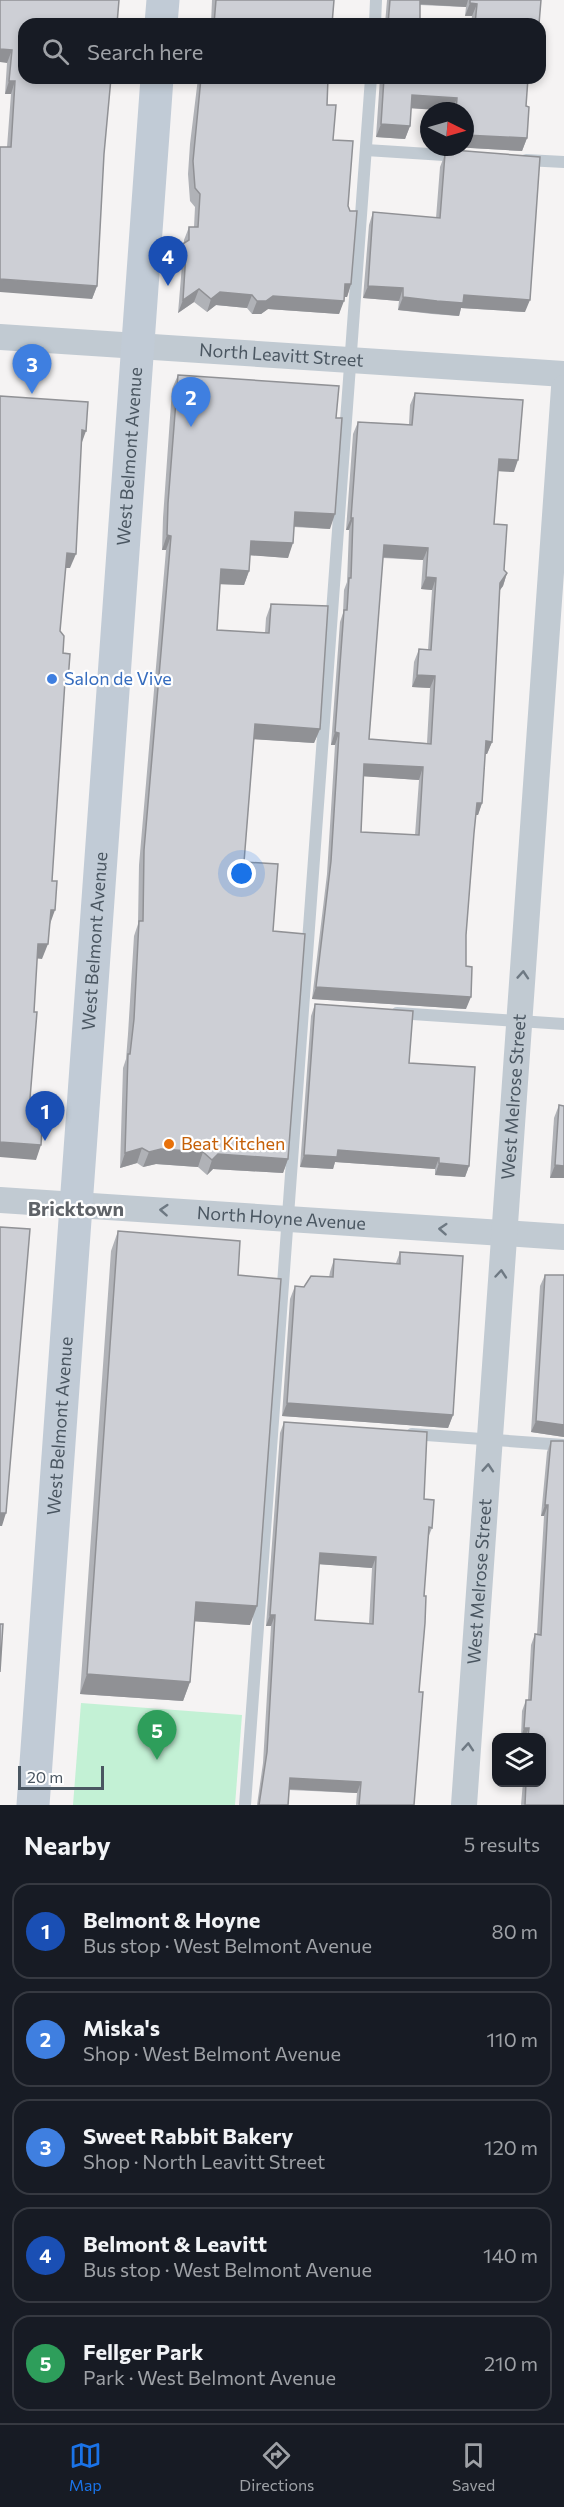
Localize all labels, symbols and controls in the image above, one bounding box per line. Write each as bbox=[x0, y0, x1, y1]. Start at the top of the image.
search box bbox=[18, 18, 546, 84]
icon: search bbox=[39, 35, 72, 68]
text: Search here bbox=[87, 38, 203, 65]
north arrow bbox=[420, 102, 474, 156]
pin: 4 bbox=[148, 236, 188, 286]
street label: North Leavitt Street bbox=[199, 338, 364, 371]
pin: 3 bbox=[12, 344, 51, 394]
street label: West Belmont Avenue bbox=[111, 366, 146, 546]
pin: 2 bbox=[172, 378, 210, 427]
place label: Salon de Vive bbox=[64, 667, 172, 689]
marker: Salon de Vive bbox=[45, 672, 59, 686]
street label: West Belmont Avenue bbox=[77, 851, 111, 1031]
your location bbox=[227, 859, 256, 888]
one-way arrow bbox=[516, 970, 529, 979]
street label: West Melrose Street bbox=[496, 1013, 530, 1180]
pin: 1 bbox=[26, 1092, 64, 1141]
place label: Beat Kitchen bbox=[181, 1132, 285, 1154]
marker: Beat Kitchen bbox=[162, 1137, 176, 1151]
district label: Bricktown bbox=[28, 1196, 124, 1220]
street label: North Hoyne Avenue bbox=[196, 1201, 367, 1234]
one-way arrow bbox=[160, 1204, 169, 1217]
one-way arrow bbox=[438, 1222, 447, 1235]
one-way arrow bbox=[495, 1269, 508, 1278]
street label: West Belmont Avenue bbox=[42, 1336, 77, 1516]
one-way arrow bbox=[481, 1464, 494, 1473]
street label: West Melrose Street bbox=[462, 1498, 496, 1665]
pin: 5 bbox=[138, 1710, 176, 1760]
map controls bbox=[492, 1733, 546, 1787]
button: layers bbox=[492, 1733, 546, 1787]
one-way arrow bbox=[461, 1742, 474, 1751]
scale bar bbox=[18, 1763, 104, 1790]
text: 20 m bbox=[27, 1767, 63, 1786]
text: Nearby bbox=[24, 1829, 111, 1860]
text: 5 results bbox=[464, 1832, 540, 1856]
text: Belmont & Hoyne bbox=[83, 1906, 260, 1933]
text: 1 bbox=[41, 1919, 50, 1943]
text: 80 m bbox=[492, 1919, 538, 1943]
text: Bus stop · West Belmont Avenue bbox=[83, 1933, 372, 1957]
text: Miska's bbox=[83, 2014, 160, 2041]
text: 2 bbox=[40, 2027, 51, 2051]
text: 110 m bbox=[487, 2027, 538, 2051]
text: Shop · West Belmont Avenue bbox=[83, 2041, 341, 2065]
text: Sweet Rabbit Bakery bbox=[83, 2122, 293, 2149]
text: 3 bbox=[40, 2135, 51, 2159]
text: 120 m bbox=[484, 2135, 538, 2159]
text: Shop · North Leavitt Street bbox=[83, 2149, 325, 2173]
text: Belmont & Leavitt bbox=[83, 2230, 267, 2257]
text: 4 bbox=[39, 2243, 52, 2267]
text: 140 m bbox=[483, 2243, 538, 2267]
text: Bus stop · West Belmont Avenue bbox=[83, 2257, 372, 2281]
text: Fellger Park bbox=[83, 2338, 203, 2365]
text: 5 bbox=[40, 2351, 51, 2375]
text: 210 m bbox=[484, 2351, 538, 2375]
text: Park · West Belmont Avenue bbox=[83, 2365, 336, 2389]
tab: Map bbox=[69, 2439, 102, 2494]
tab: Directions bbox=[239, 2439, 314, 2494]
tab: Saved bbox=[452, 2439, 495, 2494]

